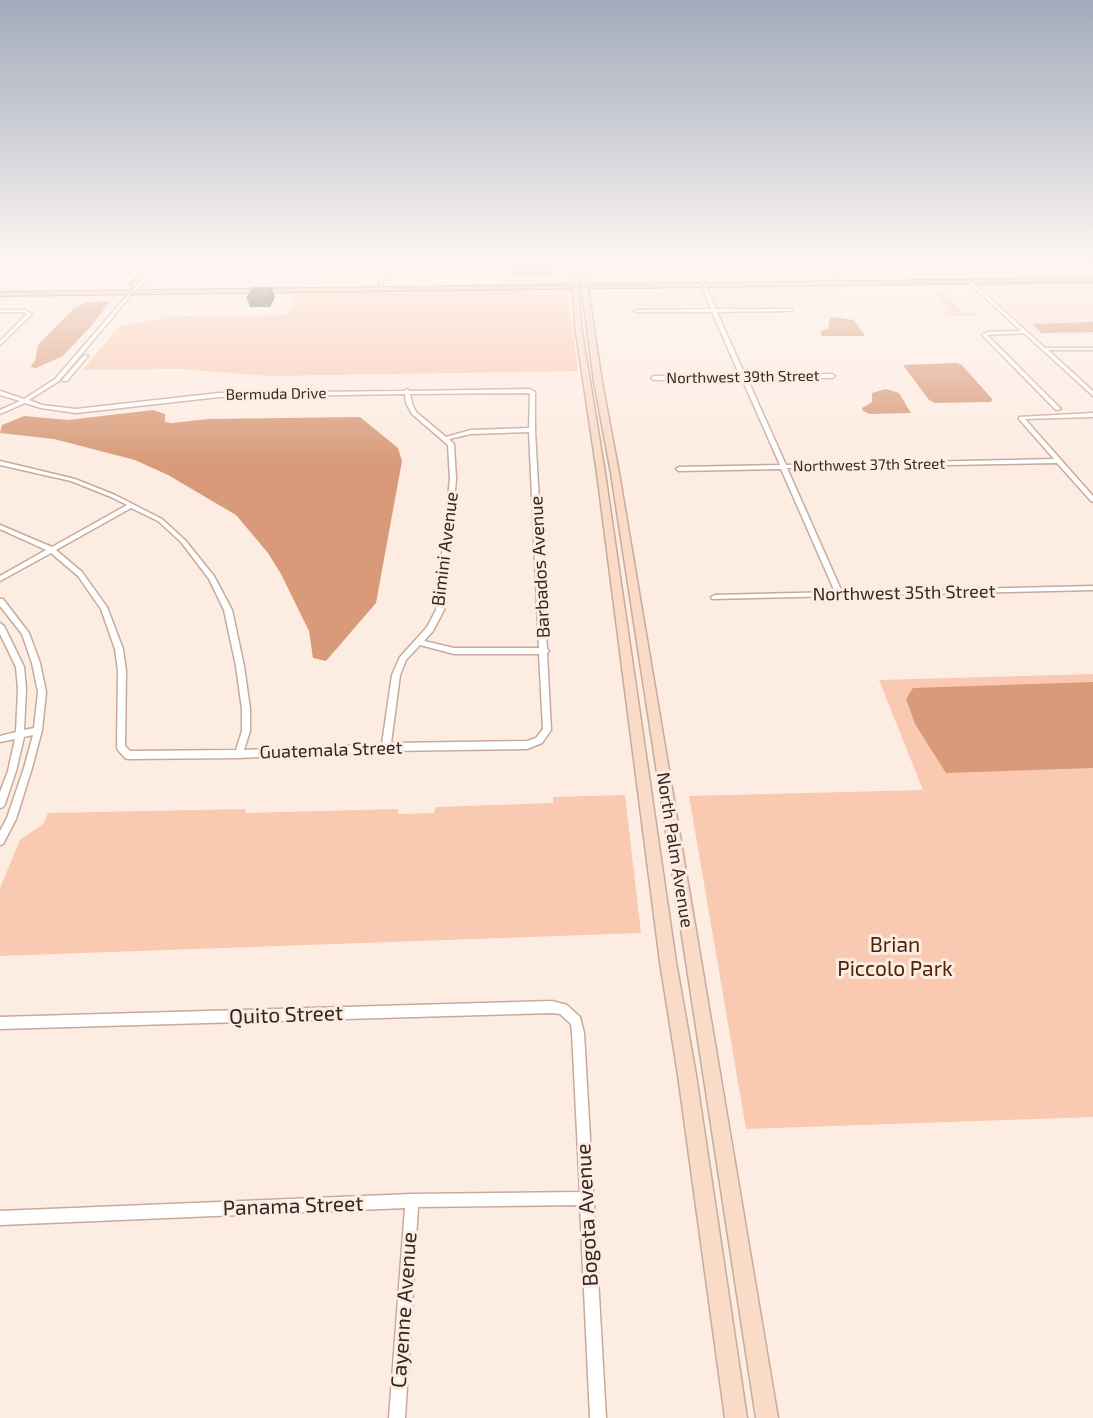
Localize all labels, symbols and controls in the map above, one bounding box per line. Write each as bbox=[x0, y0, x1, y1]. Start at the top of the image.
street label: Northwest 39th Street bbox=[666, 367, 820, 387]
street label: Bermuda Drive bbox=[225, 384, 327, 404]
street label: Northwest 37th Street bbox=[793, 455, 945, 475]
street label: Bimini Avenue bbox=[427, 491, 463, 607]
street label: Barbados Avenue bbox=[525, 495, 555, 639]
street label: Northwest 35th Street bbox=[812, 581, 996, 605]
street label: Guatemala Street bbox=[259, 737, 403, 763]
street label: North Palm Avenue bbox=[652, 771, 698, 929]
park label: Brian Piccolo Park bbox=[837, 932, 953, 982]
street label: Quito Street bbox=[228, 1000, 344, 1030]
street label: Bogota Avenue bbox=[571, 1143, 603, 1287]
street label: Panama Street bbox=[222, 1191, 364, 1221]
street label: Cayenne Avenue bbox=[386, 1231, 422, 1389]

